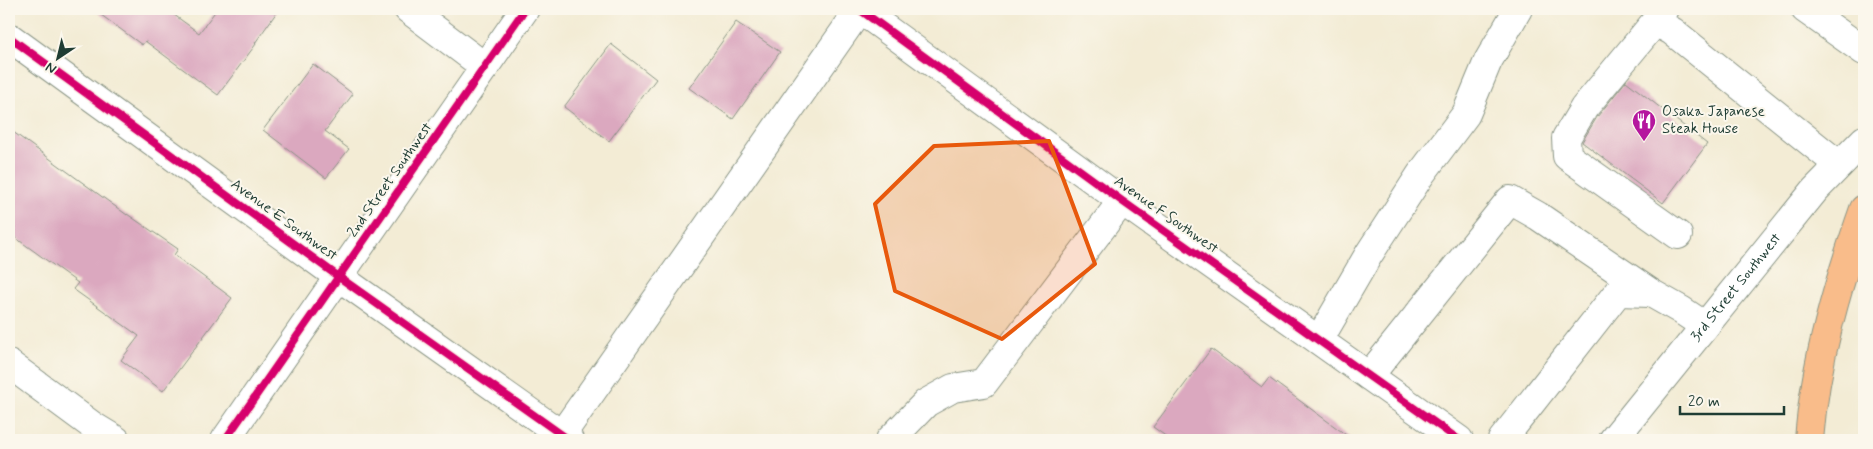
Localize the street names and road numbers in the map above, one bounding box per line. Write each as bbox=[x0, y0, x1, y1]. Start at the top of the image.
street label: 2nd Street Southwest bbox=[343, 118, 438, 241]
street label: Avenue F Southwest bbox=[1110, 172, 1223, 259]
street label: Avenue E Southwest bbox=[227, 174, 342, 266]
street label: 3rd Street Southwest bbox=[1686, 229, 1786, 346]

